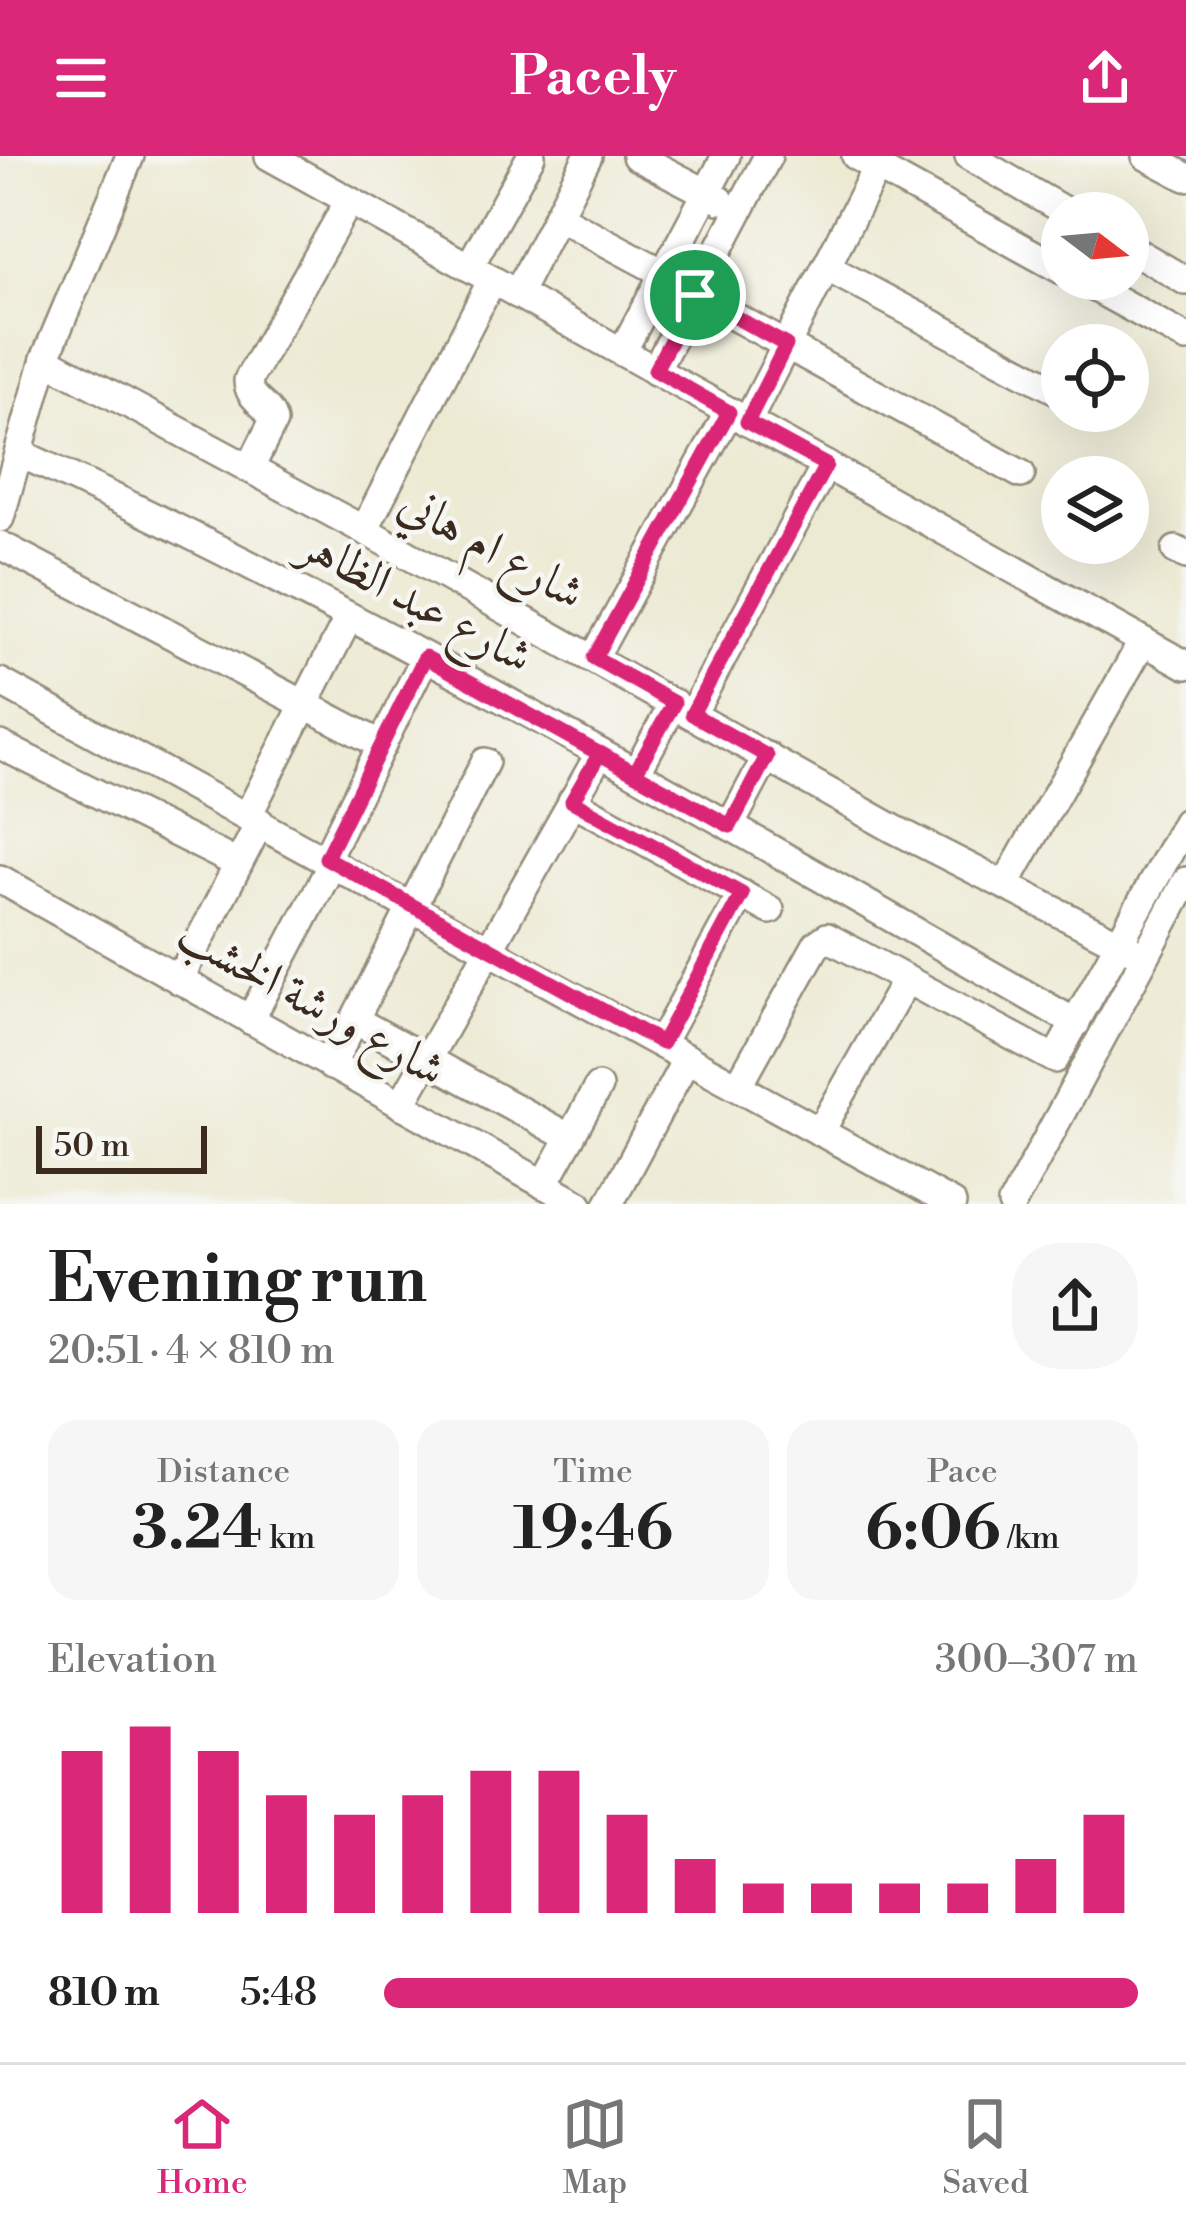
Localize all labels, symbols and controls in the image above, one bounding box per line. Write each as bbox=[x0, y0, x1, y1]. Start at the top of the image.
text: Pacely bbox=[510, 44, 676, 112]
icon: menu bbox=[48, 45, 114, 111]
icon: share bbox=[1072, 45, 1138, 111]
north arrow bbox=[1041, 192, 1149, 300]
map controls bbox=[1041, 192, 1149, 564]
pin bbox=[644, 244, 746, 346]
icon: arrive bbox=[662, 262, 728, 328]
button: locate bbox=[1041, 324, 1149, 432]
button: layers bbox=[1041, 456, 1149, 564]
street label: شارع ام هاني bbox=[383, 474, 594, 632]
street label: شارع عبد الظاهر bbox=[282, 513, 543, 694]
street label: شارع ورشة الخشب bbox=[163, 905, 456, 1107]
scale bar bbox=[36, 1120, 207, 1173]
text: 50 m bbox=[54, 1126, 130, 1167]
text: Evening run bbox=[48, 1240, 427, 1323]
button: share bbox=[1012, 1243, 1138, 1369]
text: 20:51 · 4 × 810 m bbox=[48, 1327, 334, 1376]
text: Distance bbox=[157, 1452, 290, 1493]
text: Time bbox=[553, 1452, 633, 1493]
text: Pace bbox=[927, 1452, 998, 1493]
text: 3.24 bbox=[132, 1493, 263, 1568]
text: 19:46 bbox=[513, 1493, 673, 1568]
text: 6:06 bbox=[865, 1493, 1001, 1568]
text: km bbox=[263, 1518, 316, 1559]
text: /km bbox=[1001, 1518, 1060, 1559]
text: Elevation bbox=[48, 1636, 217, 1685]
text: 300–307 m bbox=[935, 1636, 1138, 1685]
text: 810 m bbox=[48, 1969, 160, 2018]
text: 5:48 bbox=[240, 1969, 317, 2018]
tab: Home bbox=[157, 2091, 248, 2204]
tab: Map bbox=[562, 2091, 628, 2204]
tab: Saved bbox=[942, 2091, 1029, 2204]

